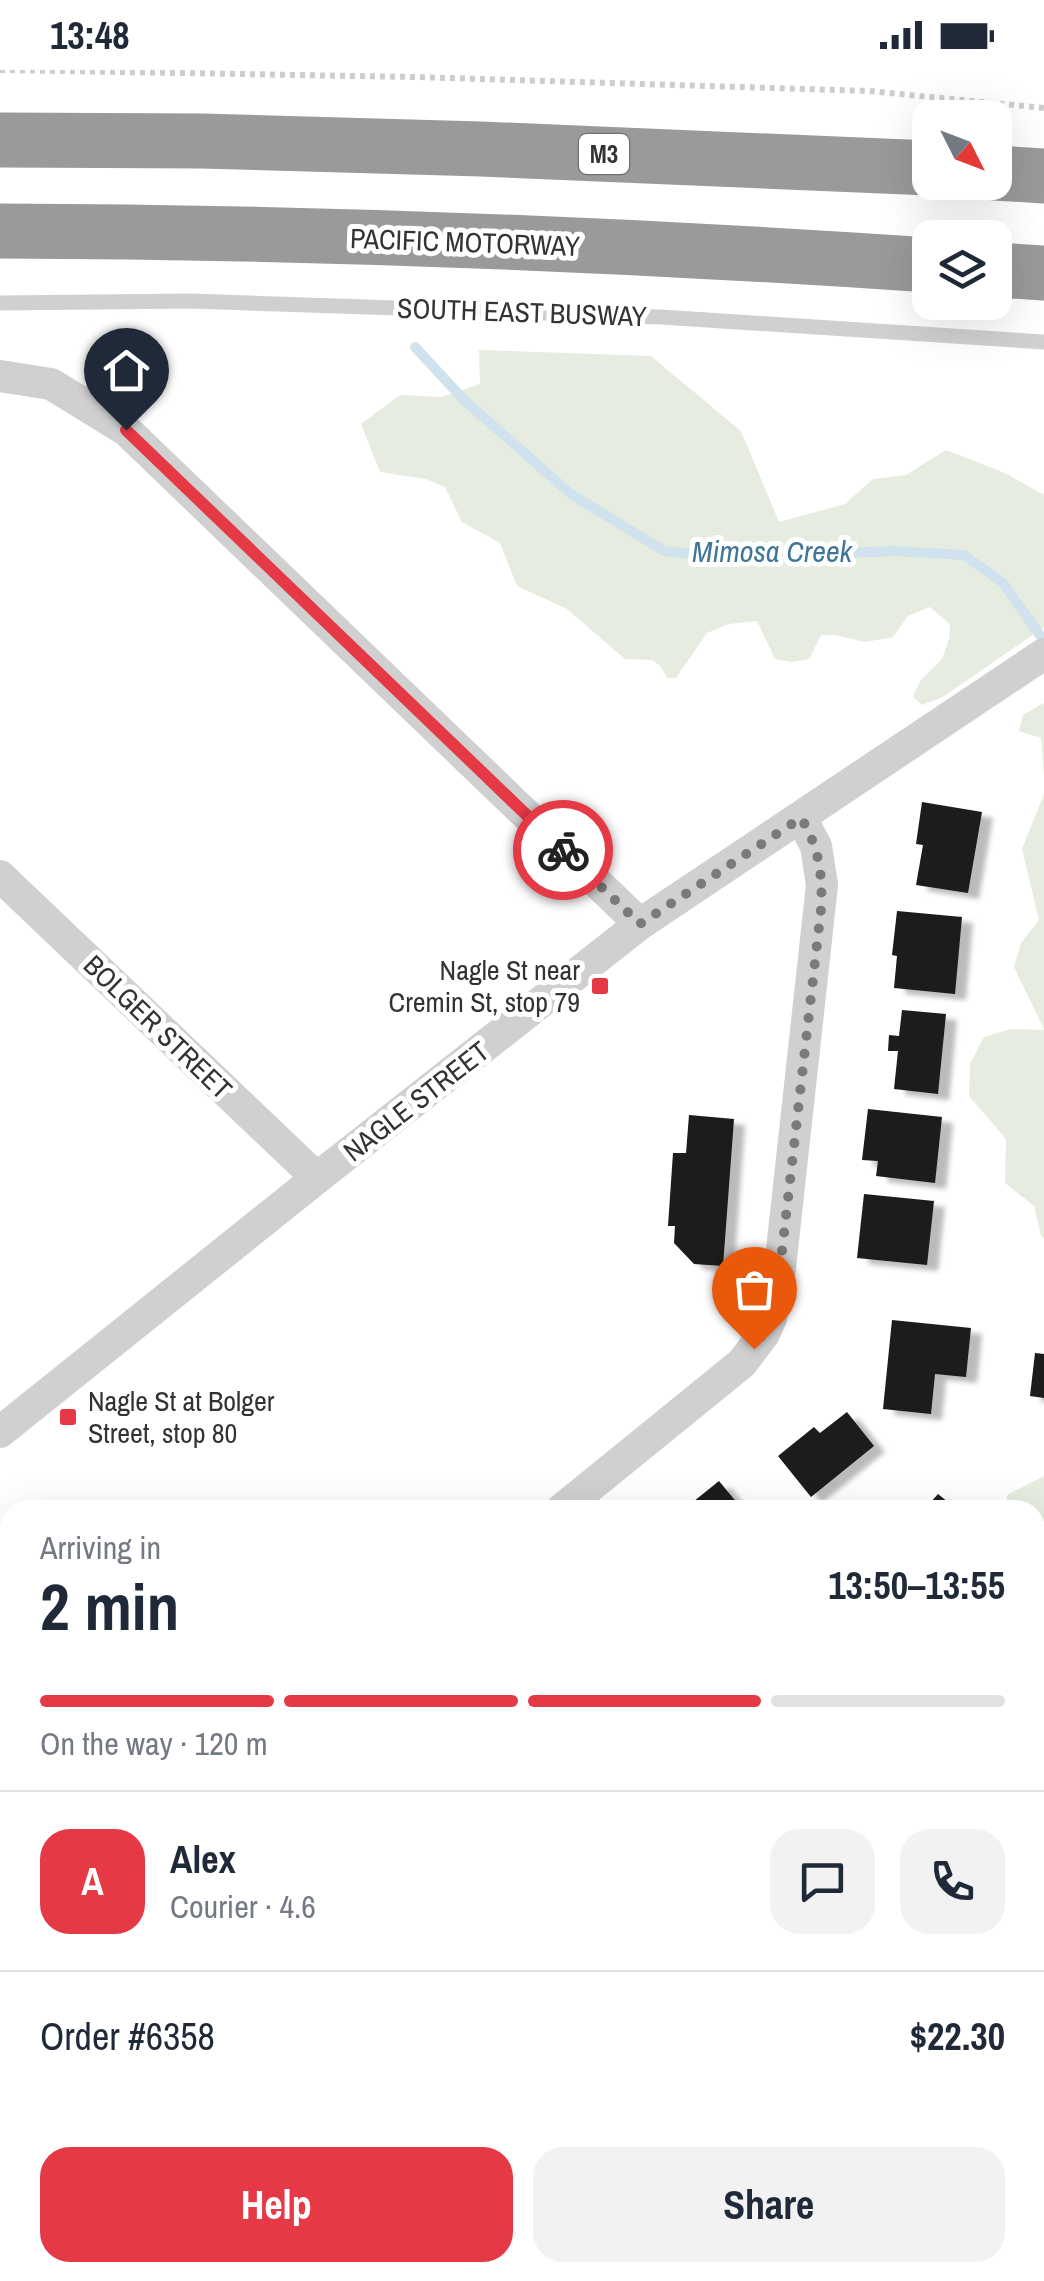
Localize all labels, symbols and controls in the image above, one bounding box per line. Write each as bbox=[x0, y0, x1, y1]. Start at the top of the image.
text: 13:48 bbox=[50, 10, 130, 61]
north arrow bbox=[912, 100, 1012, 200]
map controls bbox=[912, 100, 1012, 320]
road number: M3 bbox=[579, 134, 629, 174]
street label: PACIFIC MOTORWAY bbox=[350, 219, 581, 265]
button: layers bbox=[912, 220, 1012, 320]
street label: SOUTH EAST BUSWAY bbox=[397, 289, 648, 335]
pin bbox=[84, 328, 169, 431]
icon: home bbox=[99, 343, 154, 398]
water label: Mimosa Creek bbox=[692, 531, 854, 571]
courier bbox=[513, 800, 613, 900]
icon: bike bbox=[536, 823, 591, 878]
street label: BOLGER STREET bbox=[76, 946, 240, 1108]
place label: Nagle St near Cremin St, stop 79 bbox=[389, 951, 580, 1021]
marker: Nagle St near Cremin St, stop 79 bbox=[589, 975, 611, 997]
street label: NAGLE STREET bbox=[335, 1032, 497, 1170]
pin bbox=[712, 1247, 797, 1350]
icon: bag bbox=[727, 1262, 782, 1317]
place label: Nagle St at Bolger Street, stop 80 bbox=[88, 1382, 275, 1452]
marker: Nagle St at Bolger Street, stop 80 bbox=[57, 1406, 79, 1428]
text: Arriving in bbox=[40, 1526, 161, 1569]
text: 13:50–13:55 bbox=[828, 1560, 1005, 1611]
text: 2 min bbox=[40, 1563, 179, 1650]
text: On the way · 120 m bbox=[40, 1722, 268, 1765]
button: chat bbox=[770, 1829, 875, 1934]
button: phone bbox=[900, 1829, 1005, 1934]
text: Alex bbox=[170, 1834, 236, 1885]
text: A bbox=[81, 1856, 104, 1907]
text: Courier · 4.6 bbox=[170, 1885, 316, 1928]
text: Order #6358 bbox=[40, 2011, 215, 2062]
text: $22.30 bbox=[910, 2011, 1005, 2062]
button: Help bbox=[40, 2147, 513, 2262]
button: Share bbox=[533, 2147, 1005, 2262]

